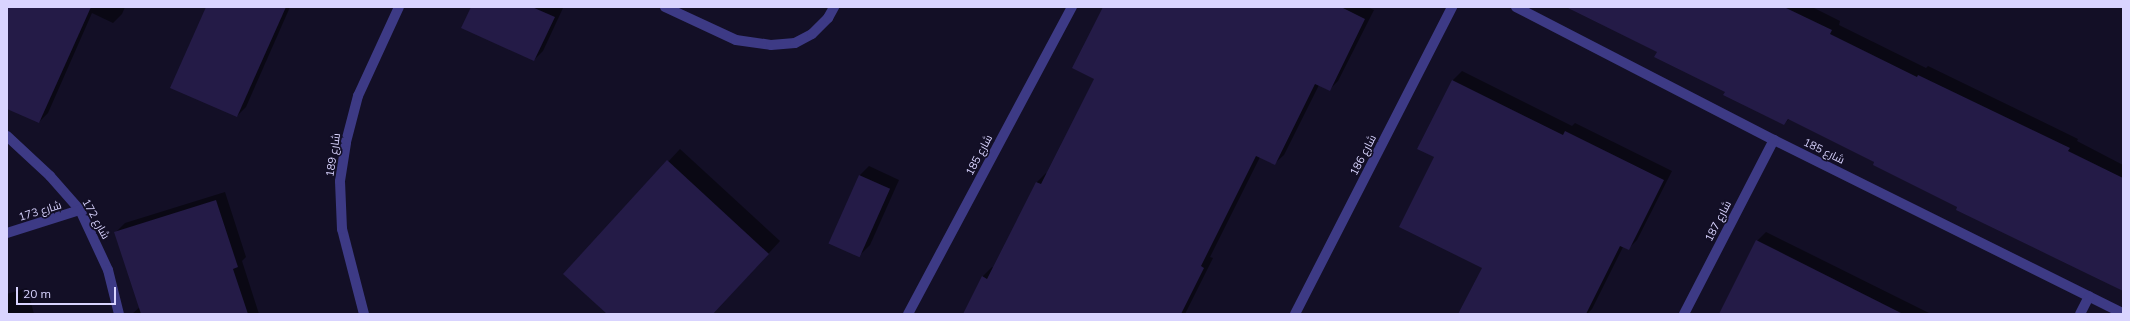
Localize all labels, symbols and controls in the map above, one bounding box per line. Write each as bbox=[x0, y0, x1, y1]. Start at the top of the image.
street label: شارع 189 bbox=[323, 132, 343, 178]
street label: شارع 185 bbox=[963, 132, 995, 178]
street label: شارع 186 bbox=[1347, 132, 1379, 178]
street label: شارع 185 bbox=[1801, 135, 1847, 167]
street label: شارع 172 bbox=[80, 197, 112, 241]
street label: شارع 173 bbox=[17, 198, 63, 224]
street label: شارع 187 bbox=[1702, 198, 1734, 244]
scale bar bbox=[18, 279, 118, 305]
text: 20 m bbox=[23, 286, 51, 301]

